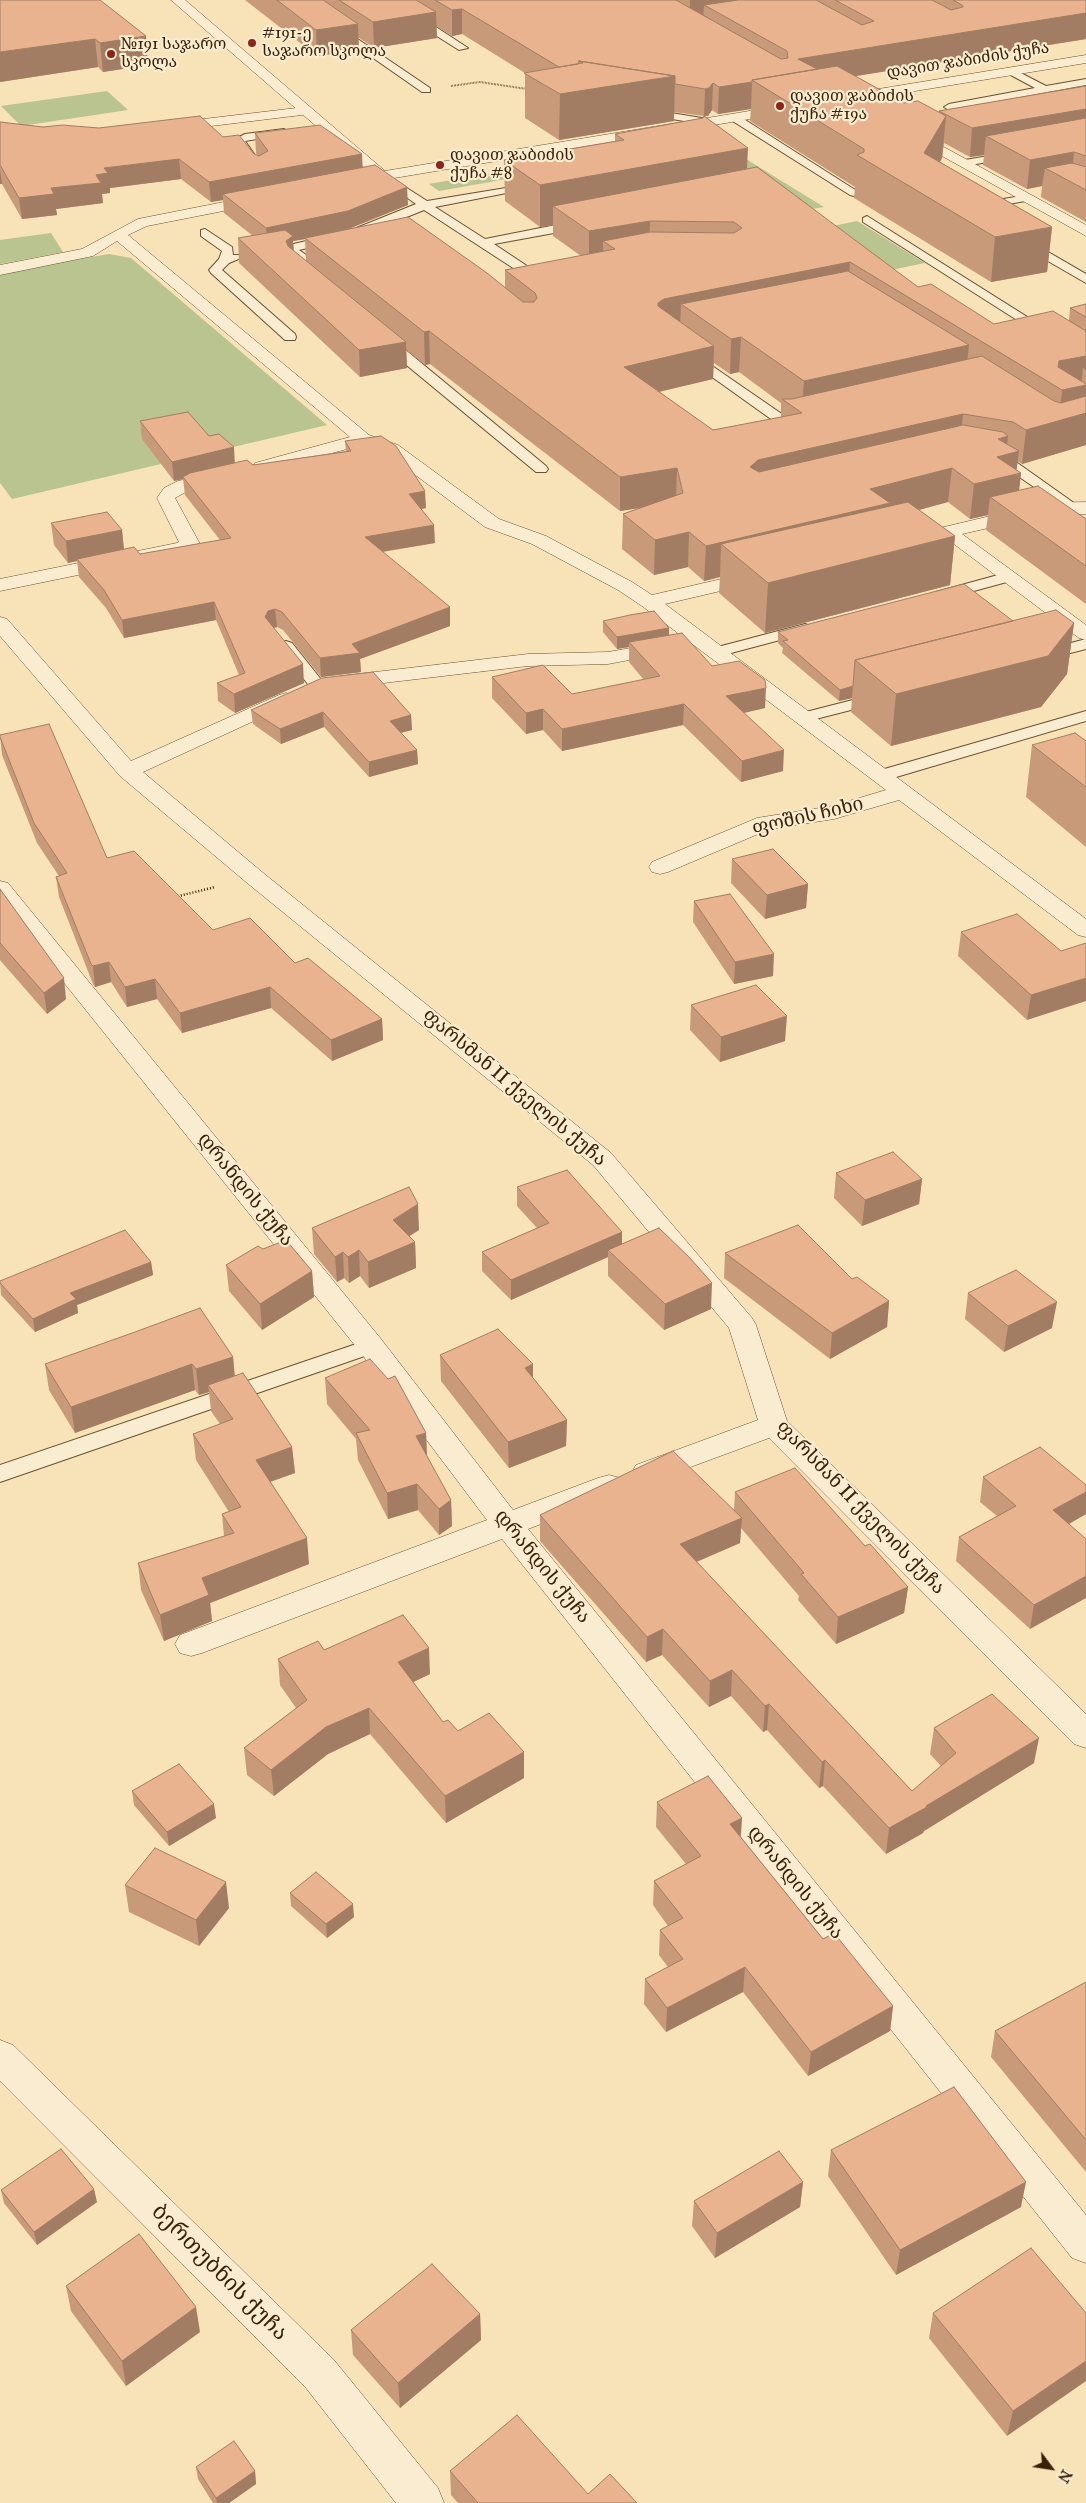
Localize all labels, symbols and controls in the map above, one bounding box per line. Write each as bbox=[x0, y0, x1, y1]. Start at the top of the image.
place label: #191-ე საჯარო სკოლა bbox=[262, 24, 386, 62]
place label: №191 საჯარო სკოლა bbox=[121, 35, 226, 73]
marker: #191-ე საჯარო სკოლა bbox=[246, 37, 258, 49]
street label: დავით ჯაბიძის ქუჩა bbox=[885, 39, 1051, 83]
marker: №191 საჯარო სკოლა bbox=[105, 48, 117, 60]
place label: დავით ჯაბიძის ქუჩა #19ა bbox=[790, 87, 914, 125]
marker: დავით ჯაბიძის ქუჩა #19ა bbox=[774, 100, 786, 112]
place label: დავით ჯაბიძის ქუჩა #8 bbox=[450, 146, 574, 184]
marker: დავით ჯაბიძის ქუჩა #8 bbox=[434, 159, 446, 171]
street label: ფოშის ჩიხი bbox=[750, 793, 866, 841]
street label: ფარსმან II ქველის ქუჩა bbox=[417, 1004, 611, 1172]
street label: დრანდის ქუჩა bbox=[192, 1129, 298, 1251]
street label: ფარსმან II ქველის ქუჩა bbox=[771, 1416, 949, 1600]
street label: დრანდის ქუჩა bbox=[489, 1506, 595, 1628]
street label: დრანდის ქუჩა bbox=[742, 1822, 848, 1944]
street label: ბერთუბნის ქუჩა bbox=[145, 2199, 293, 2347]
north arrow bbox=[1026, 2443, 1076, 2493]
text: N bbox=[1054, 2467, 1075, 2485]

